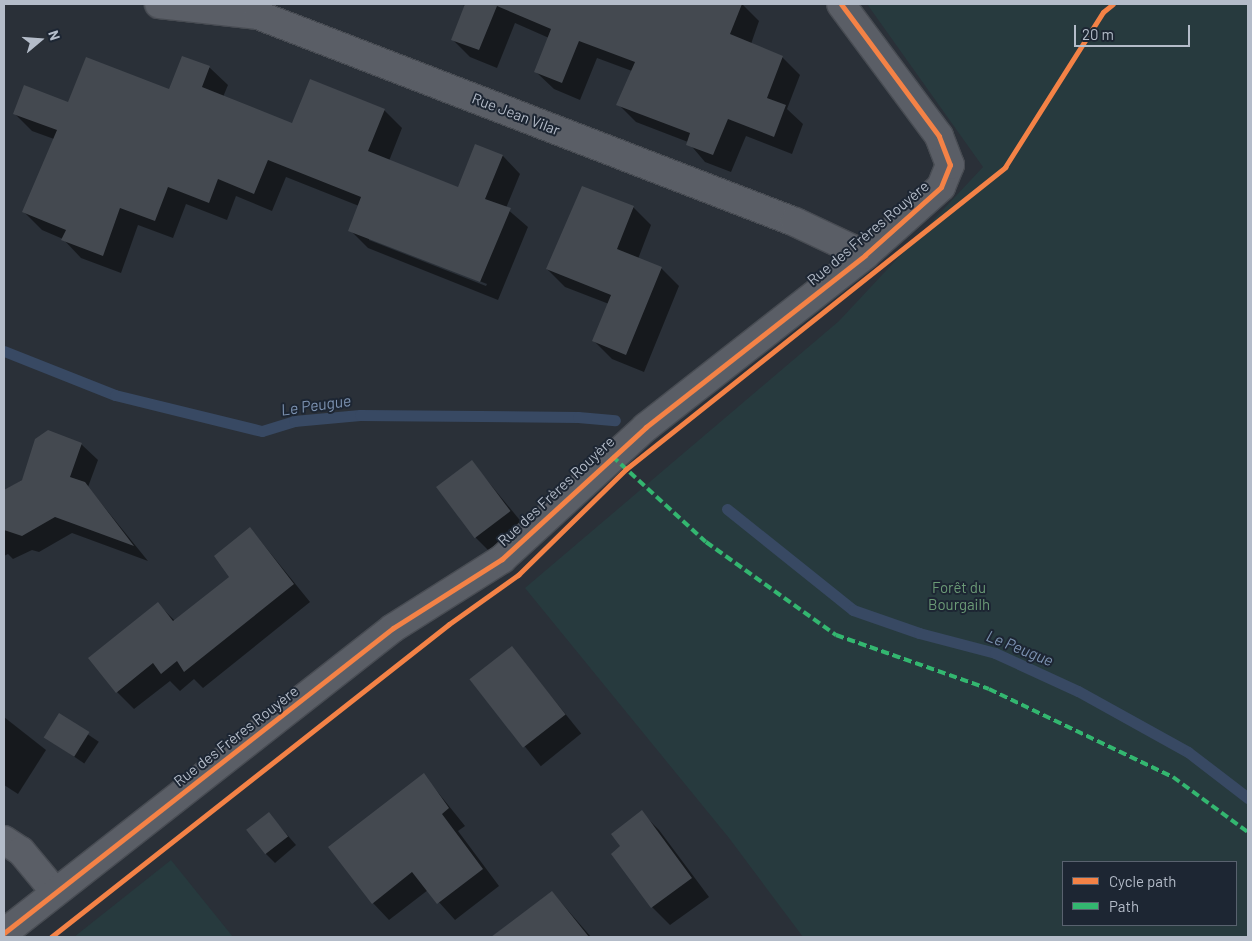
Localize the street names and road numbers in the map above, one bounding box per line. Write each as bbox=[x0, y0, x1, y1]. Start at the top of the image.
street label: Rue Jean Vilar bbox=[469, 89, 563, 139]
street label: Rue des Frères Rouyère bbox=[804, 177, 932, 289]
street label: Rue des Frères Rouyère bbox=[494, 432, 618, 550]
street label: Rue des Frères Rouyère bbox=[170, 682, 302, 790]

